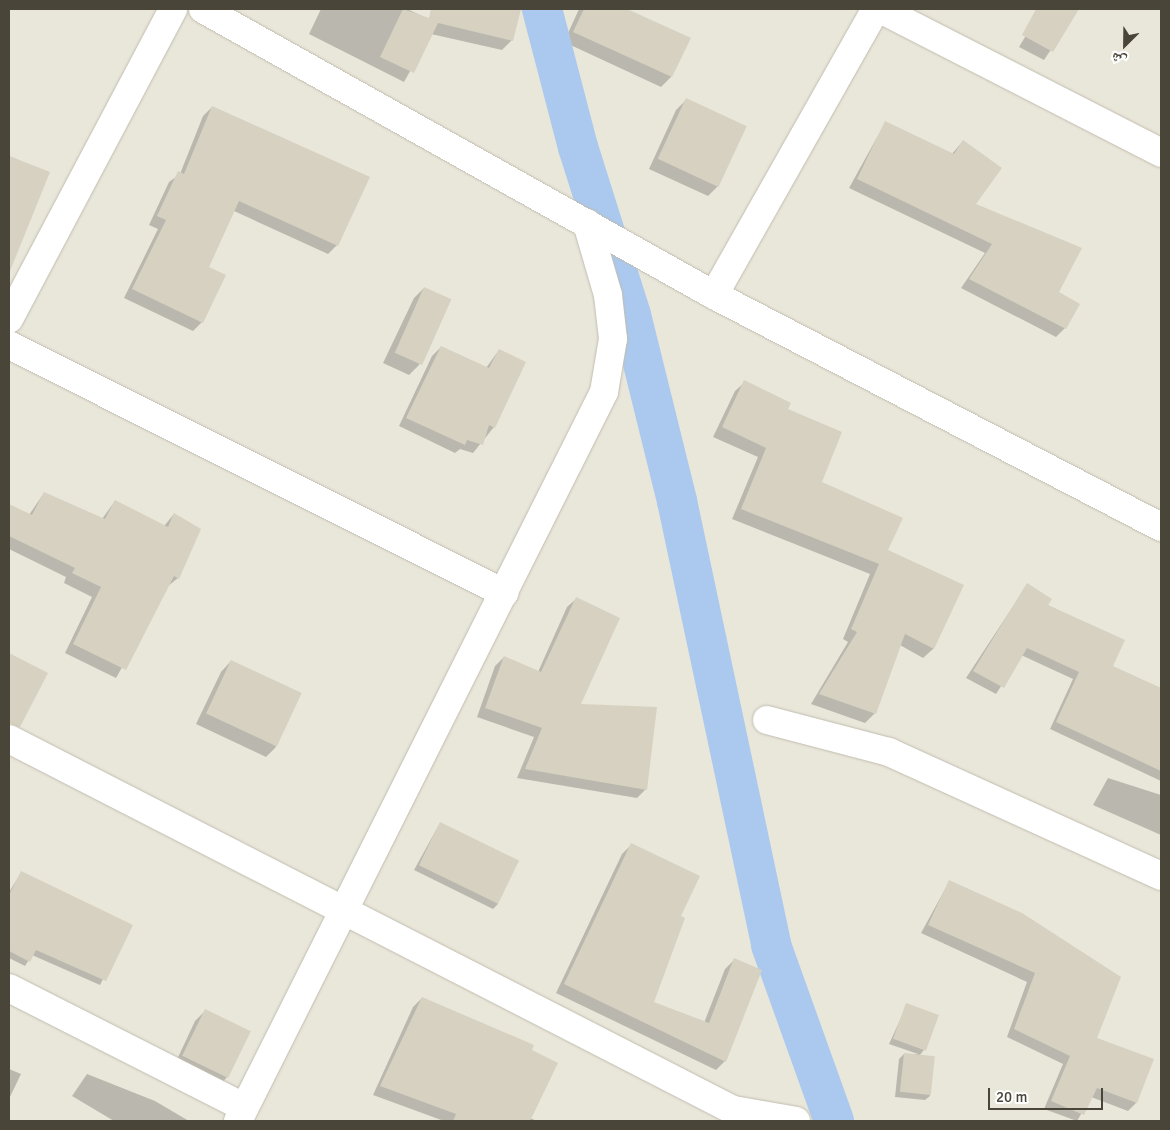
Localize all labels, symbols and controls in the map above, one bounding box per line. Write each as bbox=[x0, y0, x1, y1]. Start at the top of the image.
north arrow bbox=[1100, 20, 1150, 70]
text: ش bbox=[1109, 49, 1129, 70]
scale bar bbox=[990, 1078, 1105, 1110]
text: 20 m bbox=[996, 1088, 1027, 1106]

